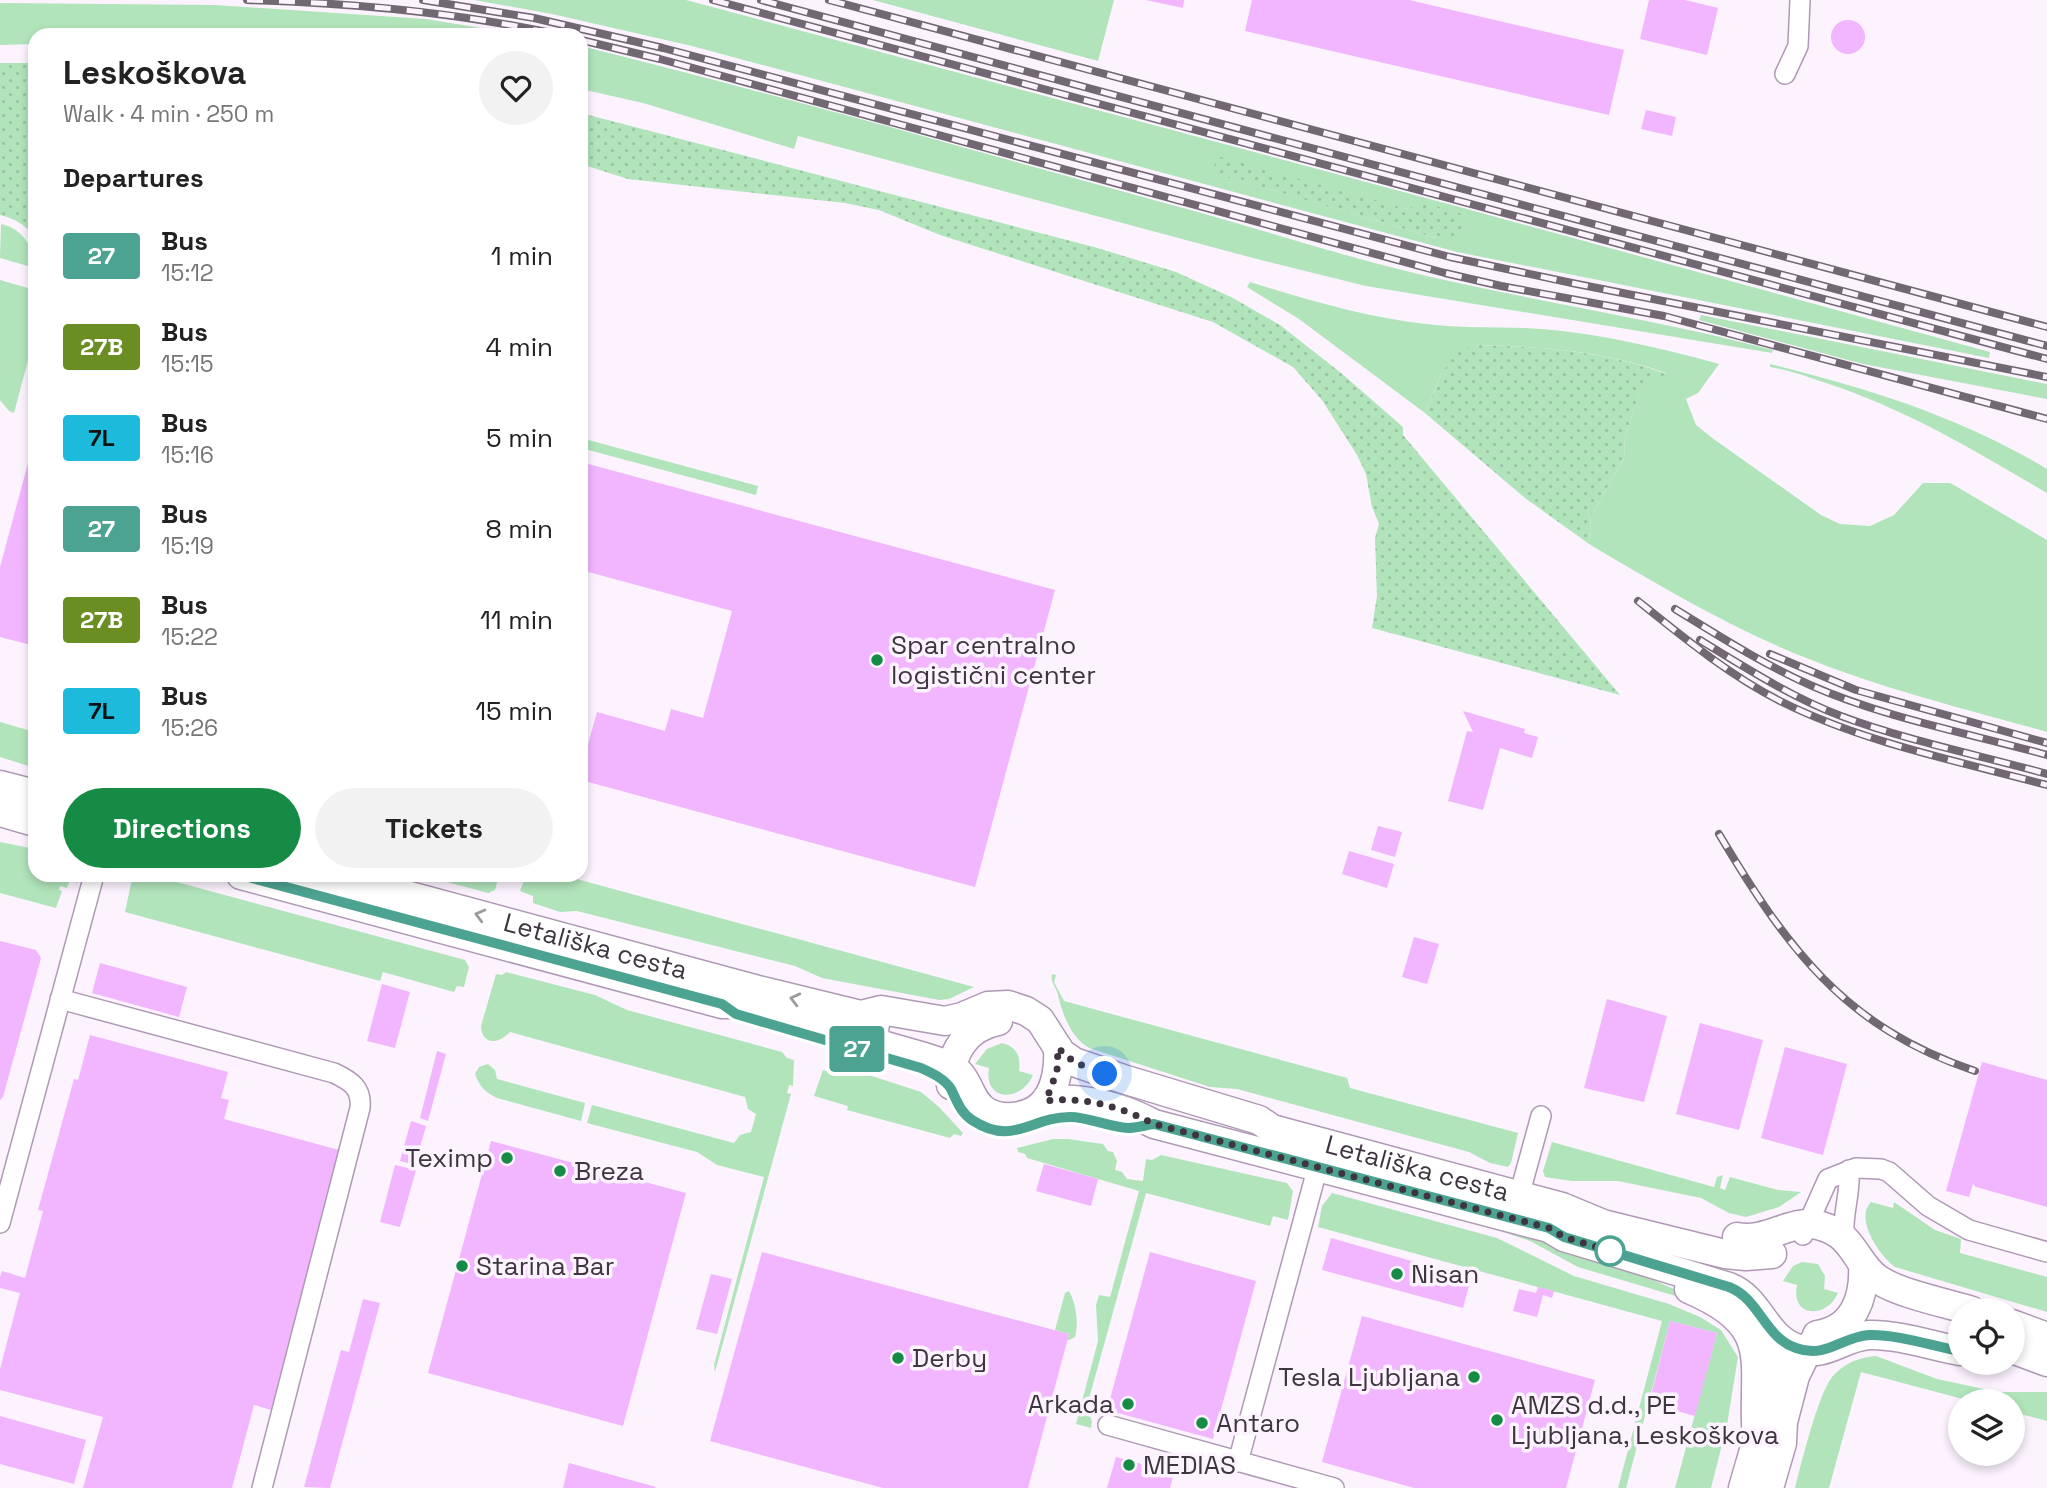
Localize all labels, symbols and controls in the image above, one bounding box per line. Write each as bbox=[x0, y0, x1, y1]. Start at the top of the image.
button: heart bbox=[479, 51, 553, 125]
text: Leskoškova bbox=[63, 52, 246, 94]
text: Walk · 4 min · 250 m bbox=[63, 99, 274, 129]
text: Departures bbox=[63, 161, 204, 195]
text: Bus bbox=[161, 224, 208, 258]
text: 1 min bbox=[491, 239, 553, 273]
text: 27 bbox=[88, 240, 115, 271]
text: 15:12 bbox=[161, 258, 214, 288]
text: Bus bbox=[161, 315, 208, 349]
text: 4 min bbox=[485, 330, 553, 364]
text: 27B bbox=[80, 331, 123, 362]
text: 15:15 bbox=[161, 349, 214, 379]
text: Bus bbox=[161, 406, 208, 440]
text: 5 min bbox=[486, 421, 553, 455]
text: 7L bbox=[88, 422, 115, 453]
text: 15:16 bbox=[161, 440, 214, 470]
text: Bus bbox=[161, 497, 208, 531]
text: 8 min bbox=[485, 512, 553, 546]
text: 27 bbox=[88, 513, 115, 544]
text: 15:19 bbox=[161, 531, 214, 561]
text: Bus bbox=[161, 588, 208, 622]
text: 11 min bbox=[480, 603, 553, 637]
text: 27B bbox=[80, 604, 123, 635]
text: 15:22 bbox=[161, 622, 218, 652]
place label: Spar centralno logistični center bbox=[891, 628, 1096, 692]
marker: Spar centralno logistični center bbox=[869, 652, 885, 668]
text: Bus bbox=[161, 679, 208, 713]
text: 15 min bbox=[475, 694, 553, 728]
text: 7L bbox=[88, 695, 115, 726]
text: 15:26 bbox=[161, 713, 218, 743]
button: Directions bbox=[63, 788, 301, 868]
button: Tickets bbox=[315, 788, 553, 868]
street label: Letališka cesta bbox=[500, 905, 691, 987]
one-way arrow bbox=[474, 909, 486, 923]
one-way arrow bbox=[789, 993, 801, 1007]
line badge: 27 bbox=[826, 1026, 888, 1072]
text: 27 bbox=[843, 1033, 871, 1064]
your location bbox=[1087, 1056, 1122, 1091]
street label: Letališka cesta bbox=[1322, 1127, 1513, 1209]
place label: Teximp bbox=[405, 1141, 493, 1175]
marker: Teximp bbox=[499, 1150, 515, 1166]
place label: Breza bbox=[574, 1154, 644, 1188]
marker: Breza bbox=[552, 1163, 568, 1179]
unlabelled marker bbox=[1595, 1236, 1625, 1266]
place label: Starina Bar bbox=[476, 1249, 614, 1283]
place label: Nisan bbox=[1411, 1257, 1479, 1291]
marker: Starina Bar bbox=[454, 1258, 470, 1274]
marker: Nisan bbox=[1389, 1266, 1405, 1282]
map controls bbox=[1948, 1298, 2025, 1466]
button: locate bbox=[1948, 1298, 2025, 1375]
place label: Derby bbox=[912, 1341, 987, 1375]
marker: Derby bbox=[890, 1350, 906, 1366]
place label: Tesla Ljubljana bbox=[1278, 1360, 1460, 1394]
marker: Tesla Ljubljana bbox=[1466, 1369, 1482, 1385]
place label: Arkada bbox=[1028, 1387, 1114, 1421]
place label: AMZS d.d., PE Ljubljana, Leskoškova bbox=[1511, 1388, 1779, 1452]
button: layers bbox=[1948, 1389, 2025, 1466]
marker: Arkada bbox=[1120, 1396, 1136, 1412]
place label: Antaro bbox=[1216, 1406, 1300, 1440]
marker: AMZS d.d., PE Ljubljana, Leskoškova bbox=[1489, 1412, 1505, 1428]
marker: Antaro bbox=[1194, 1415, 1210, 1431]
place label: MEDIAS bbox=[1143, 1448, 1236, 1482]
marker: MEDIAS bbox=[1121, 1457, 1137, 1473]

